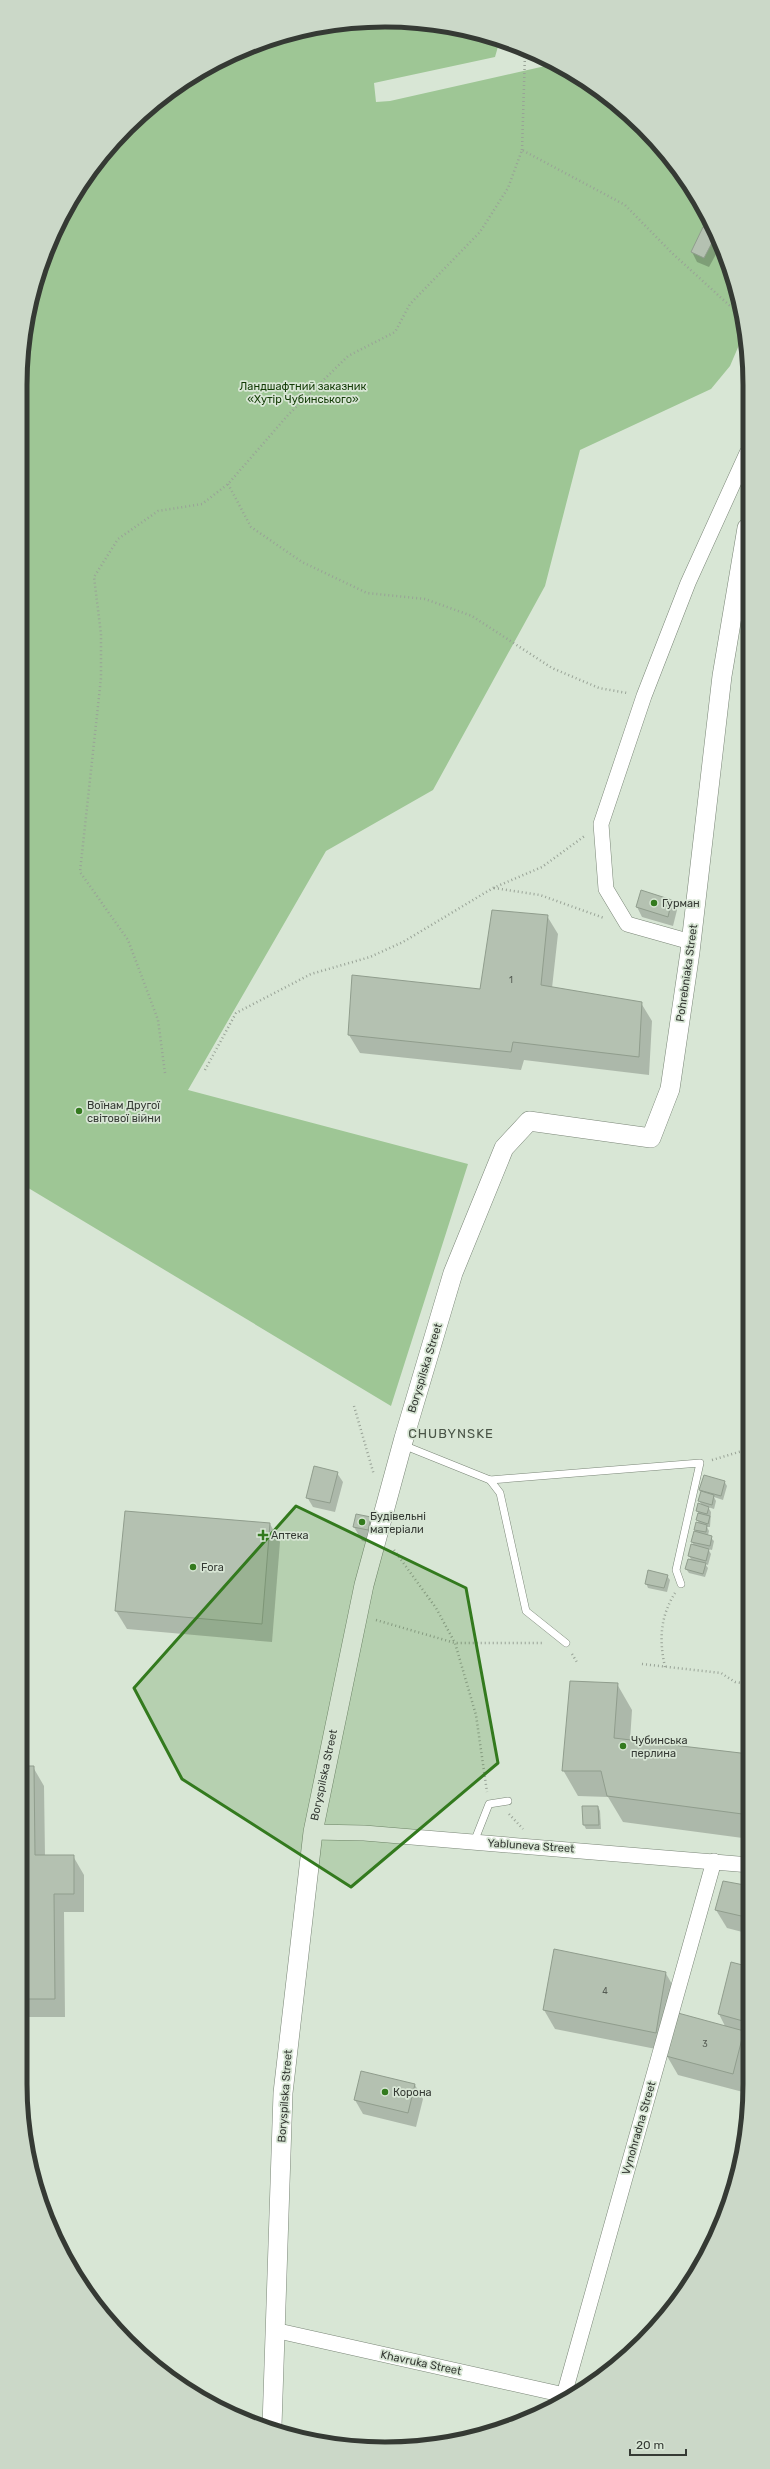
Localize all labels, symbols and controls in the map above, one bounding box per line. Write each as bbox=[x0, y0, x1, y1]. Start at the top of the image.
park label: Ландшафтний заказник «Хутір Чубинського» bbox=[240, 380, 366, 406]
place label: Гурман bbox=[662, 897, 700, 910]
marker: Гурман bbox=[649, 898, 659, 908]
street label: Pohrebniaka Street bbox=[674, 923, 700, 1023]
house number: 1 bbox=[509, 975, 513, 985]
place label: Воїнам Другої світової війни bbox=[87, 1099, 161, 1125]
marker: Воїнам Другої світової війни bbox=[74, 1106, 84, 1116]
street label: Boryspilska Street bbox=[405, 1321, 445, 1414]
district label: CHUBYNSKE bbox=[408, 1426, 494, 1441]
place label: Будівельні матеріали bbox=[370, 1510, 426, 1536]
marker: Будівельні матеріали bbox=[357, 1517, 367, 1527]
place label: Аптека bbox=[271, 1529, 309, 1542]
marker: Аптека bbox=[258, 1530, 268, 1540]
place label: Fora bbox=[201, 1561, 224, 1574]
marker: Fora bbox=[188, 1562, 198, 1572]
street label: Boryspilska Street bbox=[308, 1727, 340, 1822]
place label: Чубинська перлина bbox=[631, 1734, 688, 1760]
marker: Чубинська перлина bbox=[618, 1741, 628, 1751]
street label: Yabluneva Street bbox=[487, 1836, 576, 1856]
house number: 4 bbox=[602, 1986, 608, 1996]
house number: 3 bbox=[702, 2039, 708, 2049]
street label: Boryspilska Street bbox=[275, 2048, 295, 2143]
street label: Vynohradna Street bbox=[619, 2079, 659, 2176]
place label: Корона bbox=[393, 2086, 432, 2099]
marker: Корона bbox=[380, 2087, 390, 2097]
street label: Khavruka Street bbox=[379, 2348, 463, 2378]
scale bar bbox=[630, 2431, 686, 2457]
text: 20 m bbox=[636, 2438, 664, 2452]

